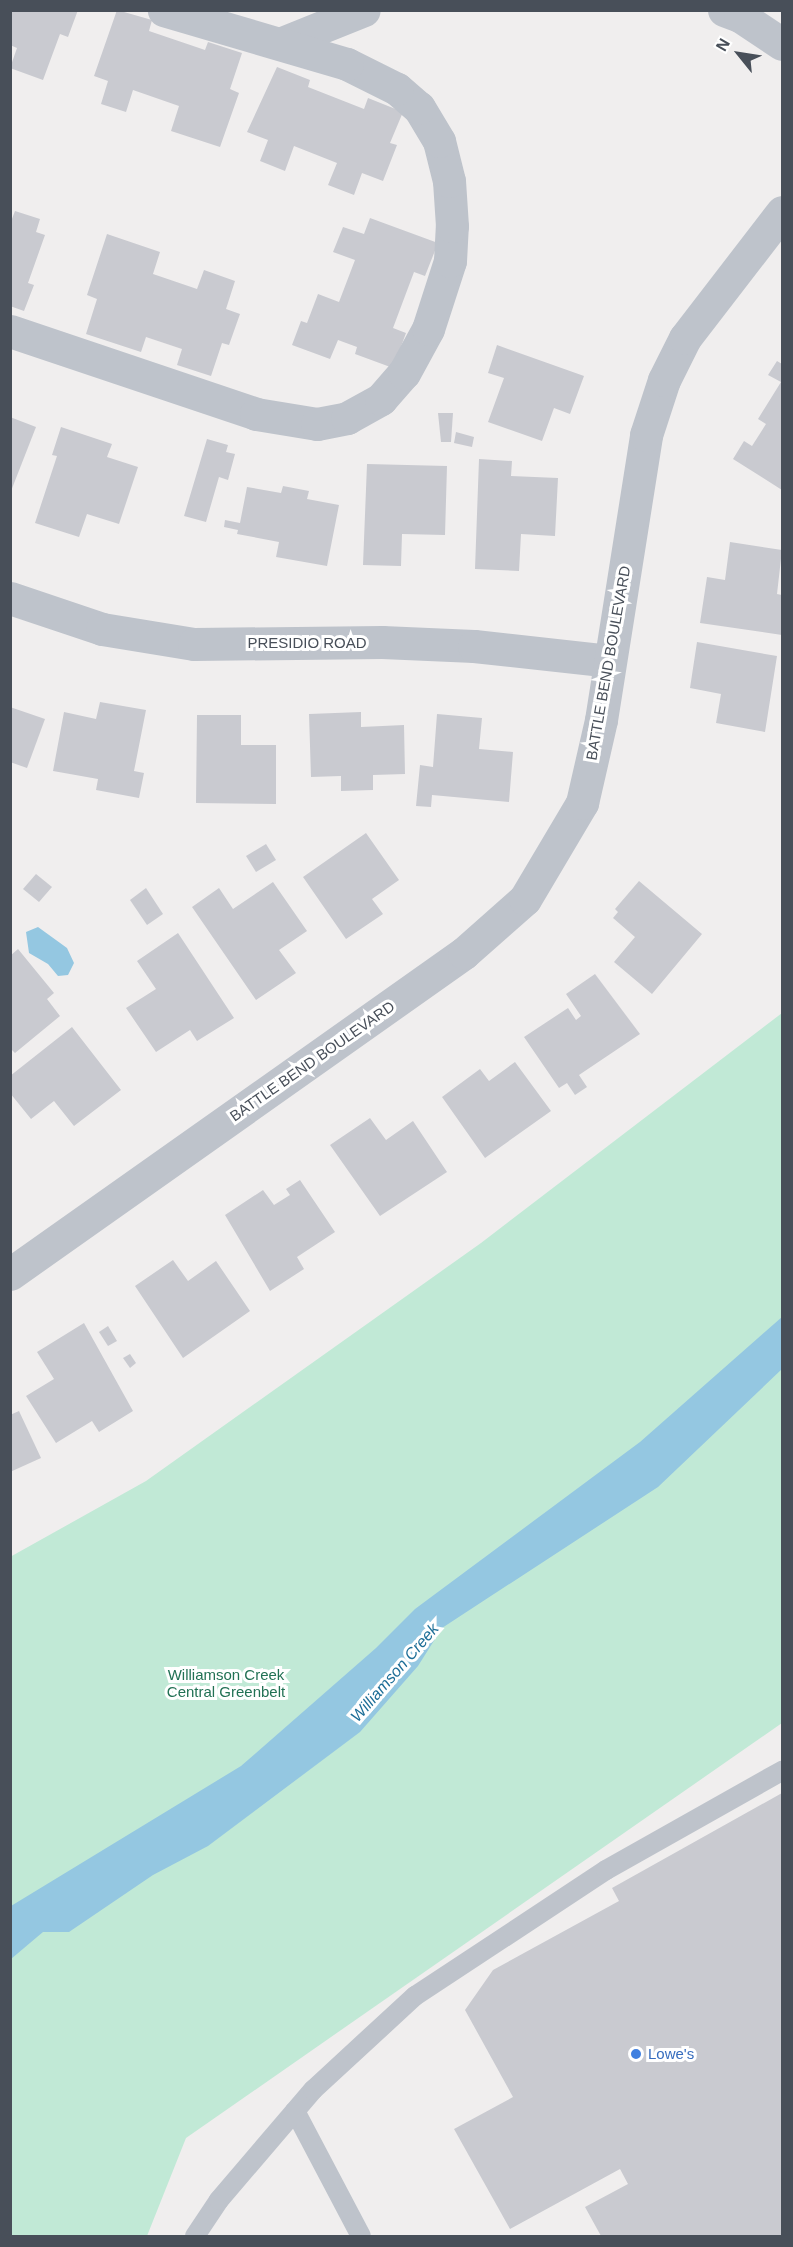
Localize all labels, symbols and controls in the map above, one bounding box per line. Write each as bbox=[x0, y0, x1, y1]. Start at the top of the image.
north arrow bbox=[709, 24, 769, 84]
text: N bbox=[713, 35, 733, 54]
street label: BATTLE BEND BOULEVARD bbox=[582, 564, 634, 762]
street label: PRESIDIO ROAD bbox=[247, 634, 367, 652]
street label: BATTLE BEND BOULEVARD bbox=[226, 997, 398, 1125]
water label: Williamson Creek bbox=[347, 1620, 443, 1726]
park label: Williamson Creek Central Greenbelt bbox=[167, 1665, 285, 1700]
place label: Lowe's bbox=[648, 2045, 694, 2063]
marker: Lowe's bbox=[629, 2047, 643, 2061]

